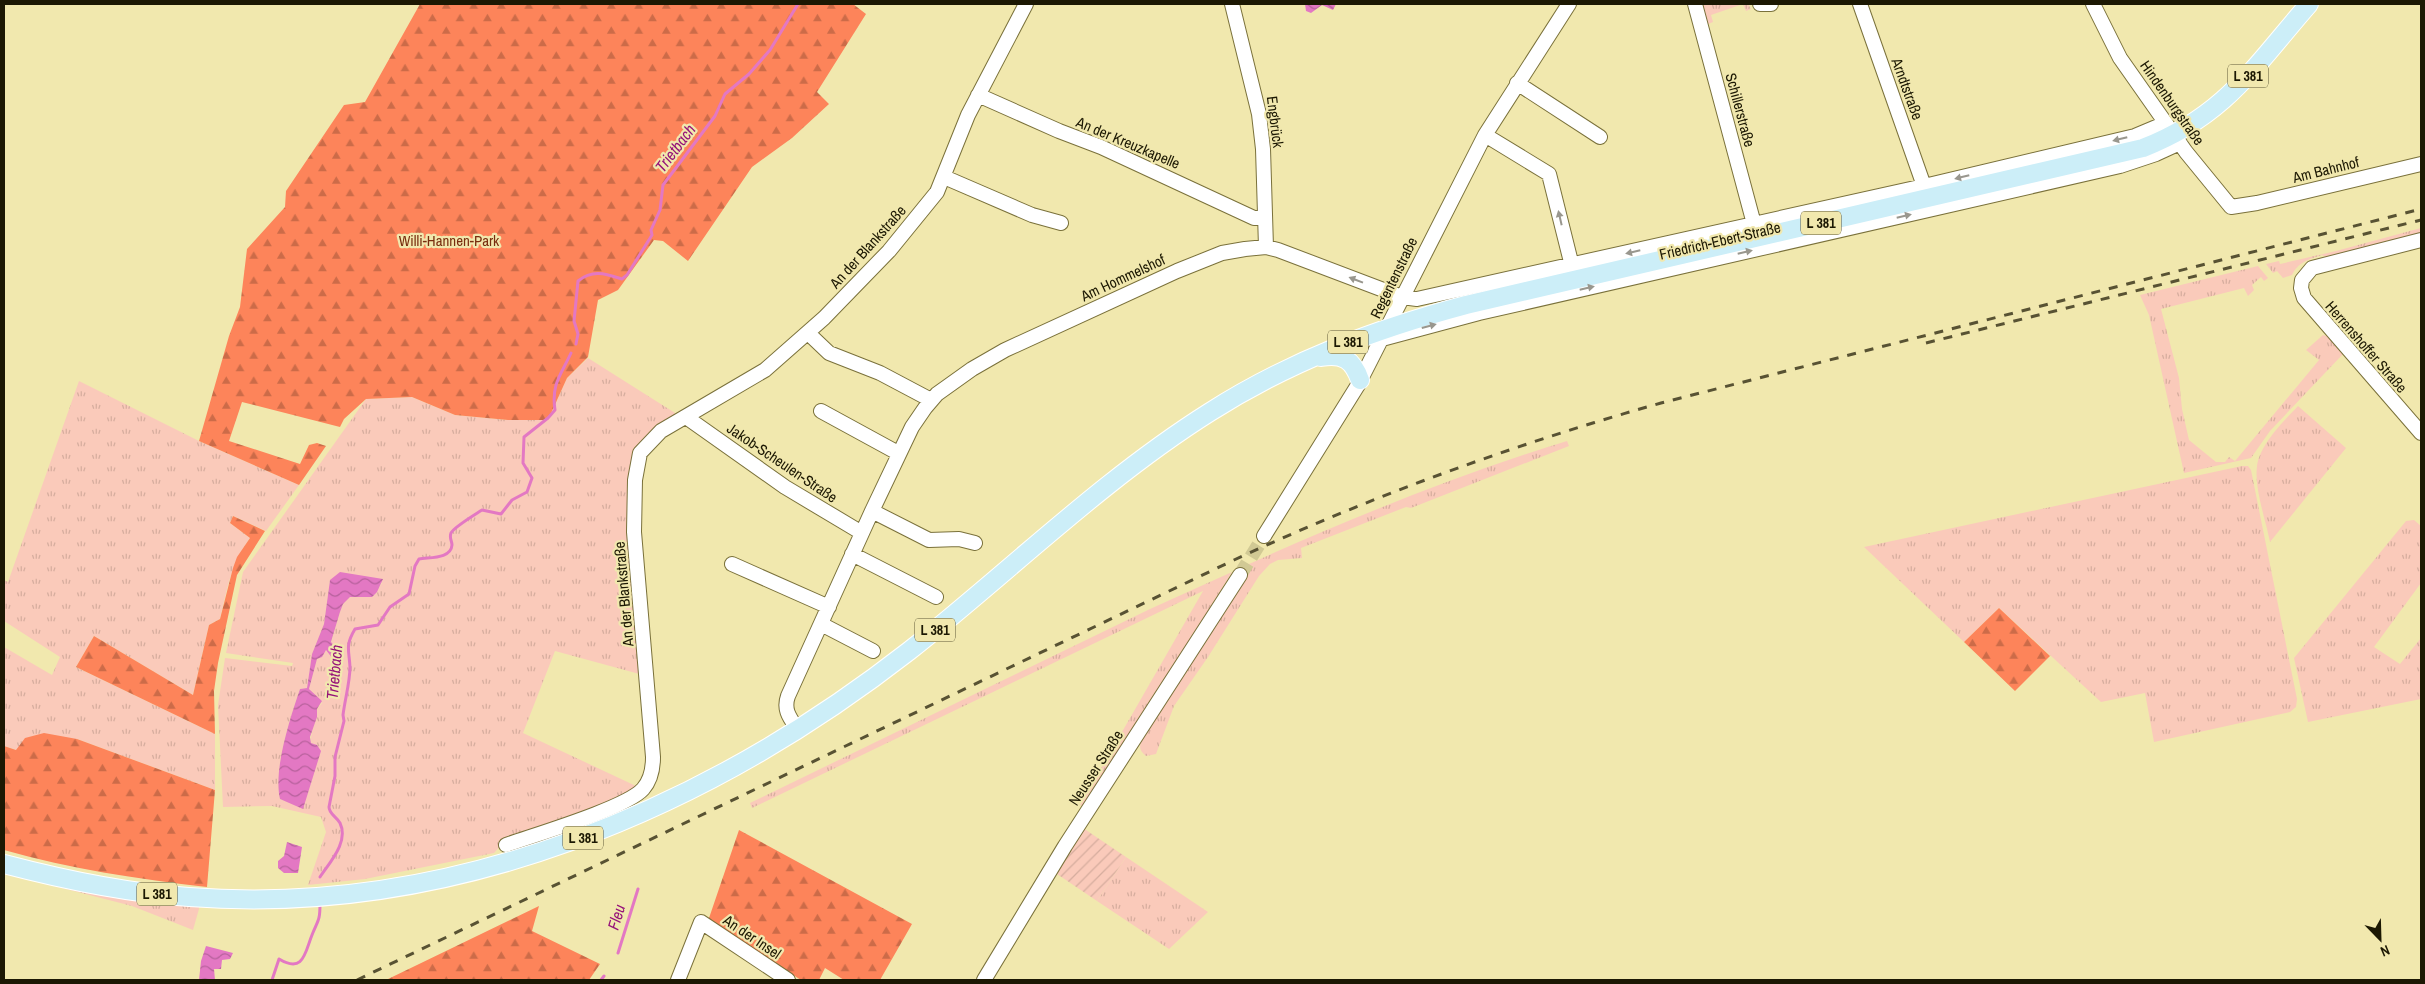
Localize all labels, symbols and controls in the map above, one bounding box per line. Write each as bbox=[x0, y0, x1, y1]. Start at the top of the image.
street label: Arndtstraße bbox=[1886, 54, 1928, 123]
street label: Hindenburgstraße bbox=[2135, 56, 2210, 149]
road number: L 381 bbox=[2228, 64, 2268, 88]
street label: Schillerstraße bbox=[1721, 71, 1760, 149]
street label: Engbrück bbox=[1262, 95, 1289, 150]
street label: An der Kreuzkapelle bbox=[1072, 111, 1183, 174]
water label: Trietbach bbox=[650, 119, 700, 177]
one-way arrow bbox=[2112, 135, 2127, 143]
street label: Am Bahnhof bbox=[2290, 151, 2362, 188]
one-way arrow bbox=[1954, 173, 1969, 181]
street label: An der Blankstraße bbox=[824, 200, 911, 294]
one-way arrow bbox=[1556, 211, 1564, 226]
road number: L 381 bbox=[1801, 212, 1841, 234]
one-way arrow bbox=[1896, 212, 1911, 220]
street label: Friedrich-Ebert-Straße bbox=[1657, 216, 1783, 265]
park label: Willi-Hannen-Park bbox=[399, 230, 500, 251]
street label: Regentenstraße bbox=[1365, 233, 1422, 322]
one-way arrow bbox=[1625, 248, 1640, 256]
one-way arrow bbox=[1738, 248, 1753, 256]
street label: Am Hommelshof bbox=[1076, 249, 1169, 307]
one-way arrow bbox=[1349, 275, 1364, 283]
one-way arrow bbox=[1579, 284, 1594, 292]
street label: Herrenshoffer Straße bbox=[2321, 296, 2412, 397]
one-way arrow bbox=[1421, 322, 1436, 330]
road number: L 381 bbox=[1328, 331, 1368, 354]
street label: Jakob-Scheulen-Straße bbox=[723, 418, 842, 508]
street label: An der Blankstraße bbox=[608, 541, 639, 648]
road number: L 381 bbox=[915, 618, 955, 642]
water label: Trietbach bbox=[321, 644, 347, 700]
street label: Neusser Straße bbox=[1063, 726, 1128, 810]
road number: L 381 bbox=[563, 826, 603, 850]
road number: L 381 bbox=[137, 882, 177, 906]
water label: Fleu bbox=[602, 902, 630, 932]
street label: An der Insel bbox=[718, 909, 785, 964]
north arrow bbox=[2355, 914, 2405, 964]
text: N bbox=[2378, 941, 2392, 961]

